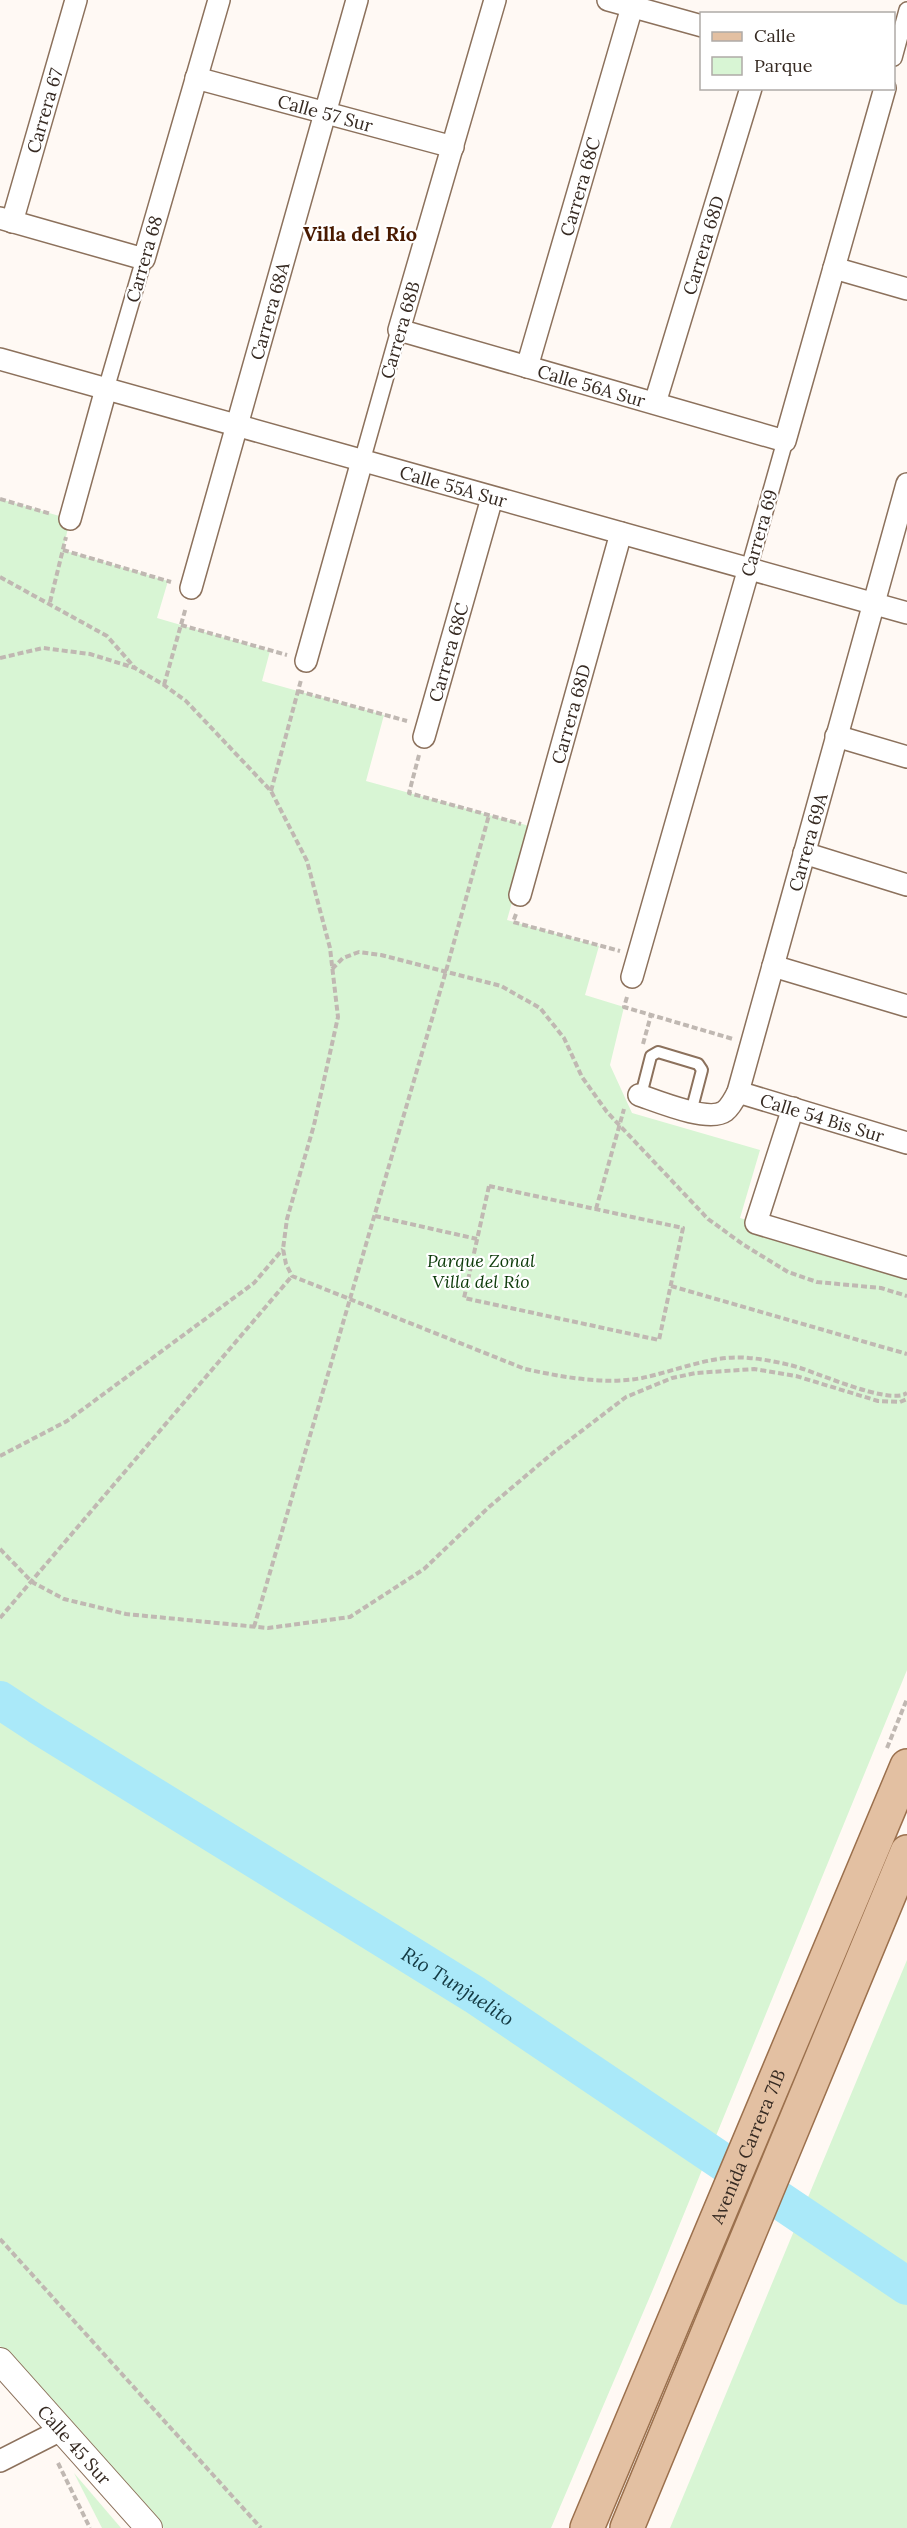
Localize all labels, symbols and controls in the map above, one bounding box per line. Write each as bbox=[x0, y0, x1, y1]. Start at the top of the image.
legend bbox=[700, 12, 895, 90]
text: Calle bbox=[754, 24, 796, 47]
text: Parque bbox=[754, 54, 813, 77]
street label: Carrera 67 bbox=[21, 65, 67, 156]
street label: Calle 57 Sur bbox=[275, 89, 376, 137]
street label: Carrera 68C bbox=[554, 134, 605, 239]
street label: Carrera 68D bbox=[677, 193, 729, 298]
street label: Carrera 68 bbox=[121, 213, 167, 305]
district label: Villa del Río bbox=[303, 221, 417, 246]
street label: Carrera 68A bbox=[245, 259, 294, 362]
street label: Carrera 68B bbox=[375, 279, 425, 381]
street label: Calle 56A Sur bbox=[535, 359, 648, 412]
street label: Calle 55A Sur bbox=[397, 460, 510, 512]
street label: Carrera 69 bbox=[736, 487, 782, 579]
street label: Carrera 68C bbox=[423, 600, 473, 705]
street label: Carrera 68D bbox=[546, 661, 595, 767]
street label: Carrera 69A bbox=[783, 790, 832, 894]
street label: Calle 54 Bis Sur bbox=[757, 1088, 887, 1147]
park label: Parque Zonal Villa del Río bbox=[427, 1249, 535, 1293]
water label: Río Tunjuelito bbox=[397, 1940, 519, 2031]
street label: Avenida Carrera 71B bbox=[704, 2066, 790, 2228]
street label: Calle 45 Sur bbox=[33, 2400, 116, 2489]

